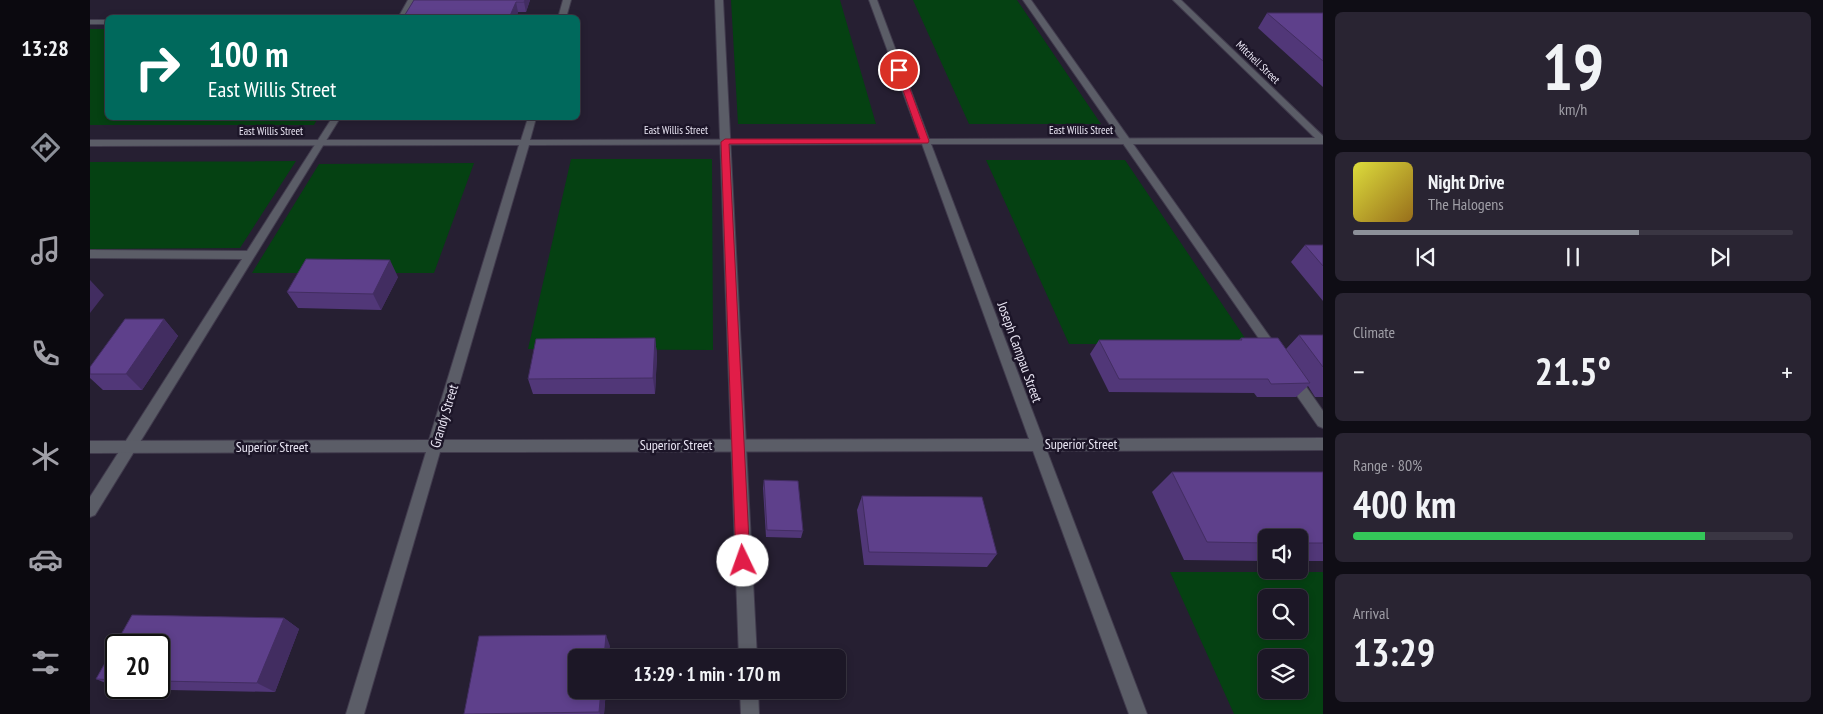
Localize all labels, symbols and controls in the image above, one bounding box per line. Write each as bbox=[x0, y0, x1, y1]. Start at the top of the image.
text: 19 bbox=[1542, 24, 1604, 108]
text: 100 m bbox=[208, 31, 289, 77]
text: 13:28 bbox=[21, 34, 69, 62]
icon: right bbox=[125, 35, 190, 100]
street label: Mitchell Street bbox=[1233, 38, 1283, 86]
pin bbox=[878, 49, 920, 91]
icon: arrive bbox=[885, 56, 913, 84]
text: East Willis Street bbox=[208, 75, 336, 103]
text: km/h bbox=[1559, 99, 1587, 119]
street label: East Willis Street bbox=[644, 123, 708, 137]
street label: East Willis Street bbox=[1049, 123, 1113, 137]
street label: East Willis Street bbox=[239, 124, 303, 138]
icon: directions bbox=[28, 130, 63, 165]
text: Night Drive bbox=[1428, 170, 1505, 194]
text: The Halogens bbox=[1428, 194, 1504, 214]
icon: music bbox=[28, 233, 63, 268]
icon: previous bbox=[1412, 243, 1440, 271]
icon: pause bbox=[1559, 243, 1587, 271]
icon: next bbox=[1706, 243, 1734, 271]
street label: Joseph Campau Street bbox=[993, 298, 1047, 405]
text: Climate bbox=[1353, 322, 1395, 342]
icon: phone bbox=[28, 336, 63, 371]
text: 21.5° bbox=[1535, 346, 1611, 395]
text: − bbox=[1353, 353, 1365, 390]
text: + bbox=[1781, 353, 1793, 390]
street label: Grandy Street bbox=[426, 382, 462, 450]
street label: Superior Street bbox=[1045, 435, 1117, 453]
street label: Superior Street bbox=[640, 436, 712, 454]
street label: Superior Street bbox=[236, 438, 308, 456]
icon: climate bbox=[28, 439, 63, 474]
text: Range · 80% bbox=[1353, 455, 1422, 475]
text: 400 km bbox=[1353, 479, 1456, 528]
map controls bbox=[1258, 529, 1308, 699]
button: sound bbox=[1258, 529, 1308, 579]
position arrow bbox=[716, 534, 768, 586]
icon: car bbox=[28, 542, 63, 577]
button: search bbox=[1258, 589, 1308, 639]
text: Arrival bbox=[1353, 603, 1389, 623]
text: 13:29 bbox=[1353, 627, 1435, 676]
speed limit sign: 20 bbox=[105, 634, 170, 699]
icon: filters bbox=[28, 645, 63, 680]
button: layers bbox=[1258, 649, 1308, 699]
text: 13:29 · 1 min · 170 m bbox=[634, 662, 780, 686]

